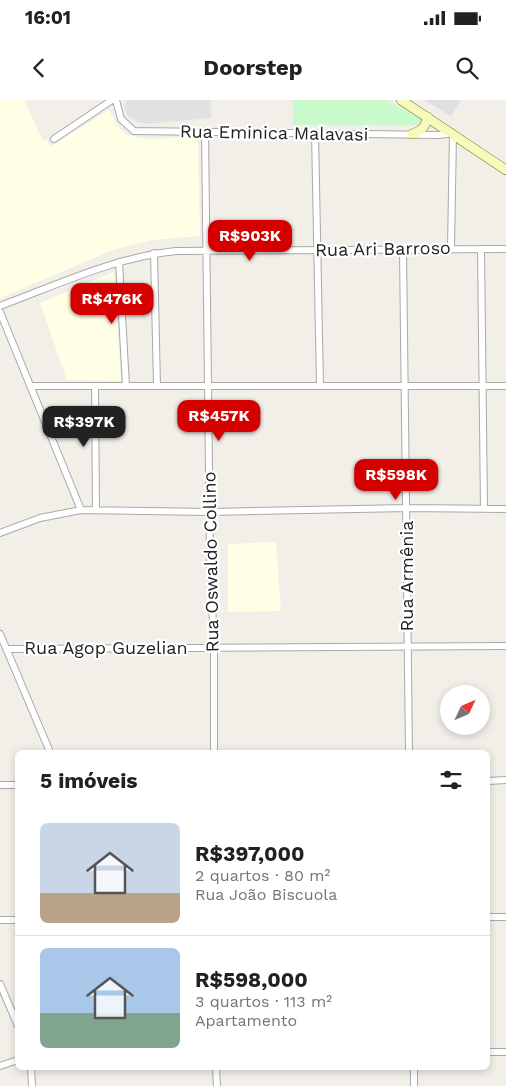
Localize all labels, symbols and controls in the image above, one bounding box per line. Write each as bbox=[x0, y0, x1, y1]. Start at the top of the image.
text: 16:01 bbox=[25, 6, 71, 29]
icon: back bbox=[25, 54, 53, 82]
icon: search bbox=[453, 54, 481, 82]
text: Doorstep bbox=[203, 55, 303, 80]
street label: Rua Eminica Malavasi bbox=[180, 120, 368, 145]
pin: R$903K bbox=[209, 220, 291, 262]
text: R$903K bbox=[219, 226, 281, 245]
street label: Rua Ari Barroso bbox=[315, 237, 451, 260]
pin: R$476K bbox=[71, 282, 153, 325]
text: R$476K bbox=[81, 289, 143, 308]
pin: R$457K bbox=[178, 400, 260, 442]
pin: R$397K bbox=[43, 406, 125, 448]
text: R$457K bbox=[188, 406, 250, 425]
text: R$397K bbox=[53, 412, 115, 431]
pin: R$598K bbox=[355, 458, 437, 501]
text: R$598K bbox=[365, 465, 427, 484]
street label: Rua Oswaldo Collino bbox=[198, 471, 223, 653]
street label: Rua Armênia bbox=[396, 521, 417, 631]
street label: Rua Agop Guzelian bbox=[24, 637, 188, 658]
north arrow bbox=[440, 685, 490, 735]
map controls bbox=[440, 685, 490, 735]
icon: filters bbox=[437, 766, 465, 794]
text: 5 imóveis bbox=[40, 768, 138, 793]
text: R$397,000 bbox=[195, 841, 305, 866]
icon: home bbox=[80, 843, 140, 903]
text: 2 quartos · 80 m² bbox=[195, 866, 330, 885]
text: Rua João Biscuola bbox=[195, 885, 337, 904]
text: R$598,000 bbox=[195, 967, 308, 992]
icon: home bbox=[80, 968, 140, 1028]
text: 3 quartos · 113 m² bbox=[195, 992, 332, 1011]
text: Apartamento bbox=[195, 1011, 297, 1030]

